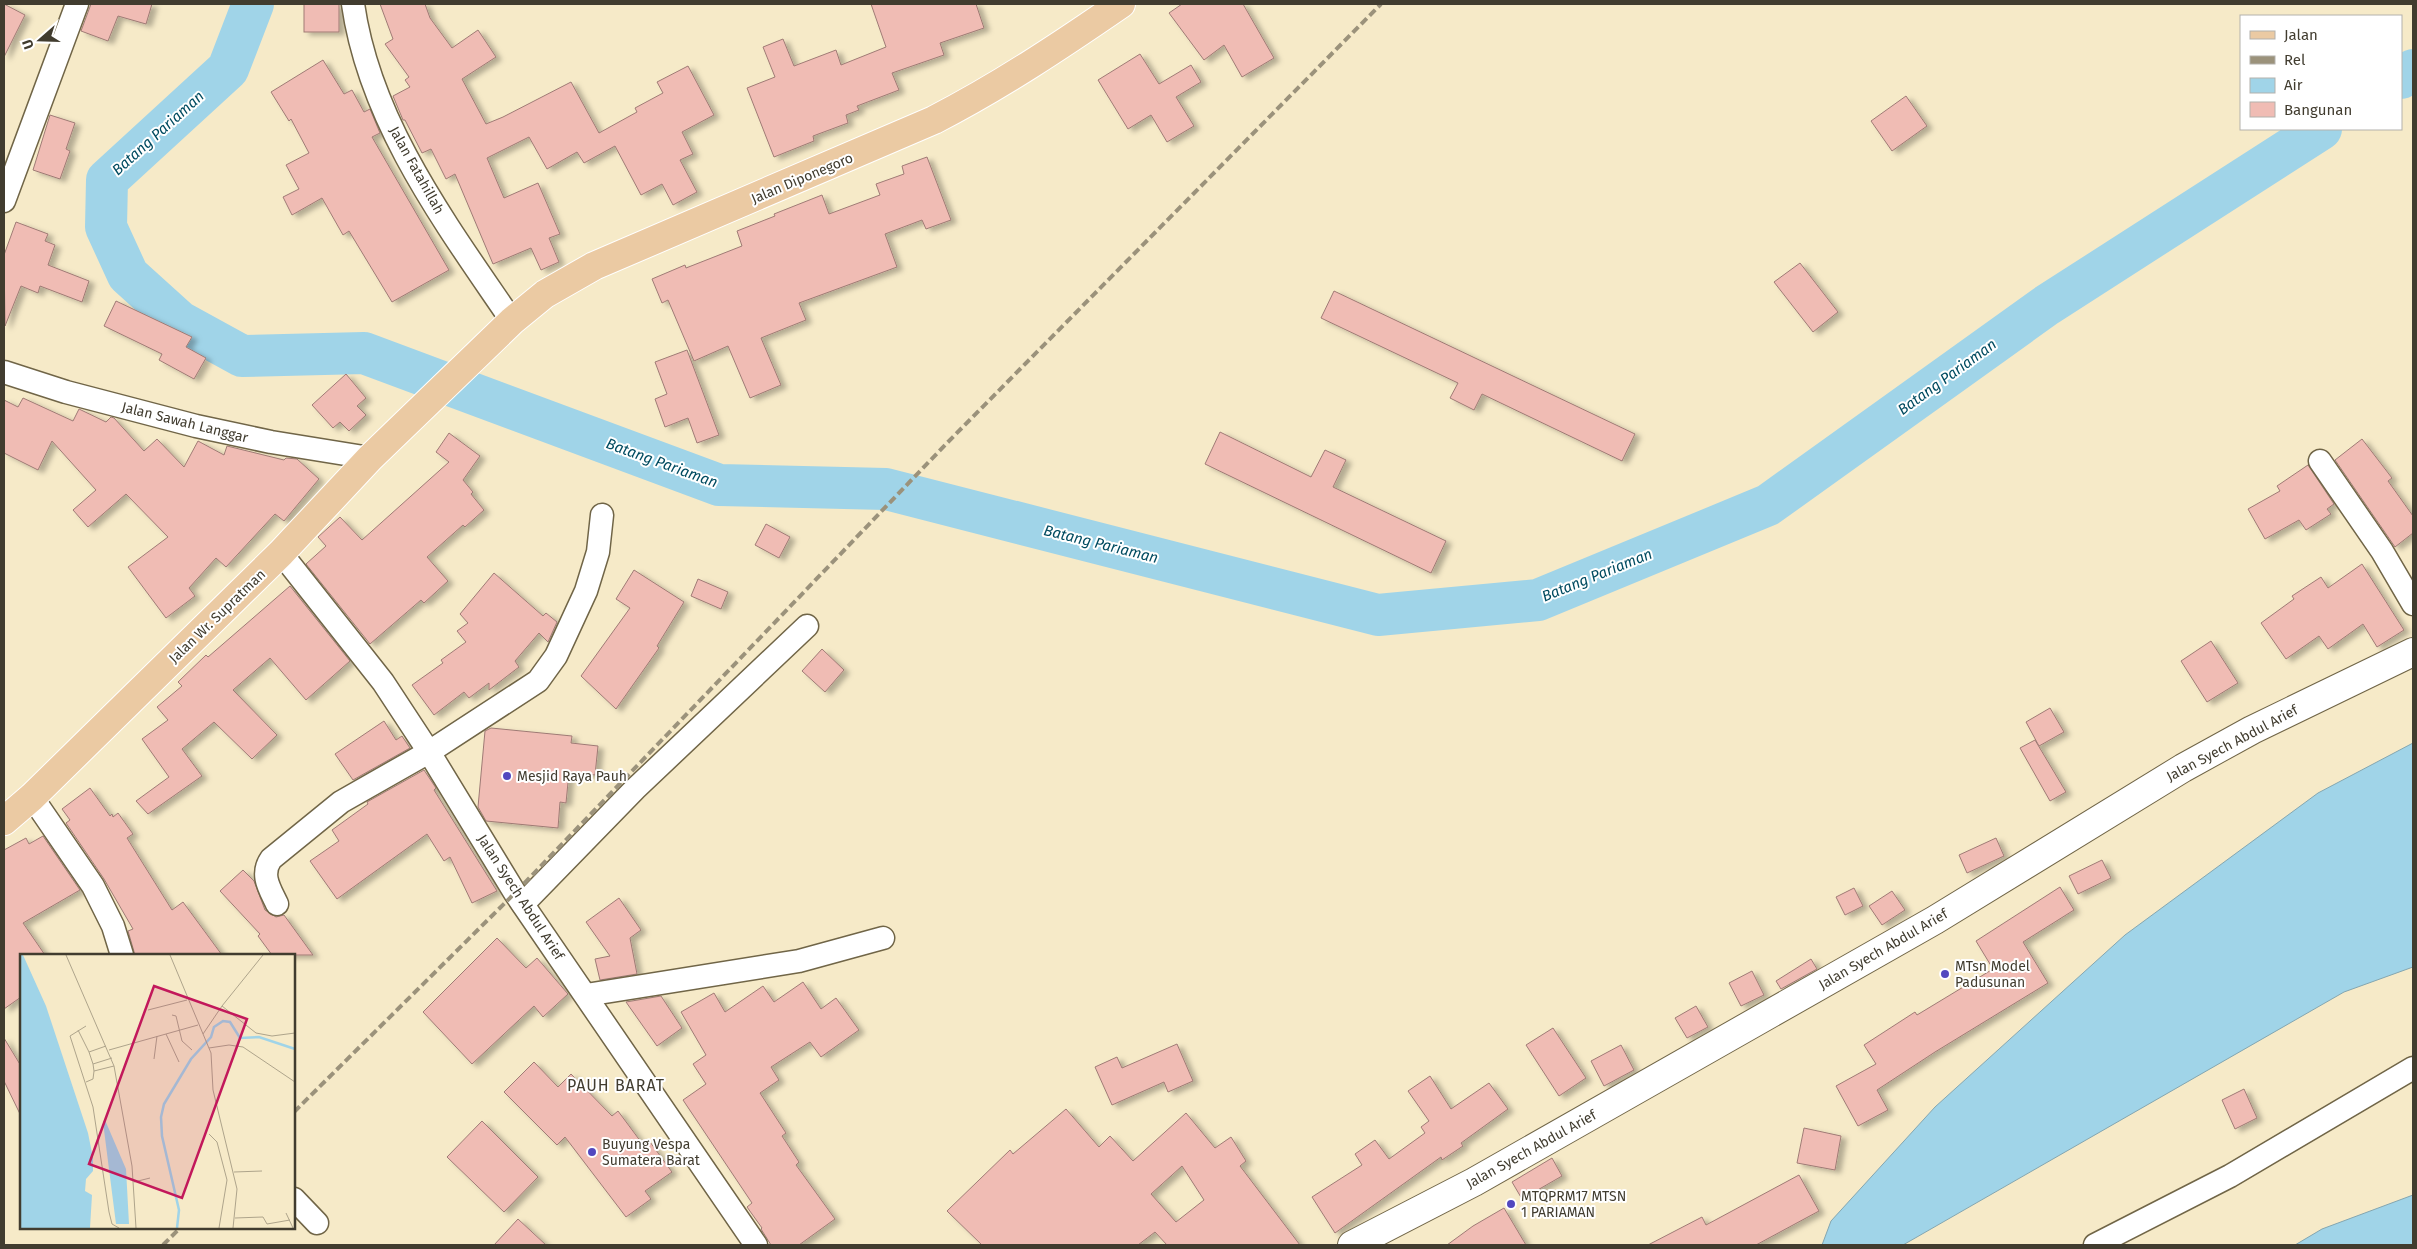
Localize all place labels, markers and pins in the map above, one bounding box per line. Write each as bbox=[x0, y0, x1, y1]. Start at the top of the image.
place label: Mesjid Raya Pauh bbox=[517, 768, 627, 785]
marker: Mesjid Raya Pauh bbox=[501, 770, 513, 782]
place label: MTsn Model Padusunan bbox=[1955, 958, 2030, 991]
marker: MTsn Model Padusunan bbox=[1939, 968, 1951, 980]
place label: Buyung Vespa Sumatera Barat bbox=[602, 1136, 701, 1169]
marker: Buyung Vespa Sumatera Barat bbox=[586, 1146, 598, 1158]
place label: MTQPRM17 MTSN 1 PARIAMAN bbox=[1521, 1188, 1626, 1221]
marker: MTQPRM17 MTSN 1 PARIAMAN bbox=[1505, 1198, 1517, 1210]

